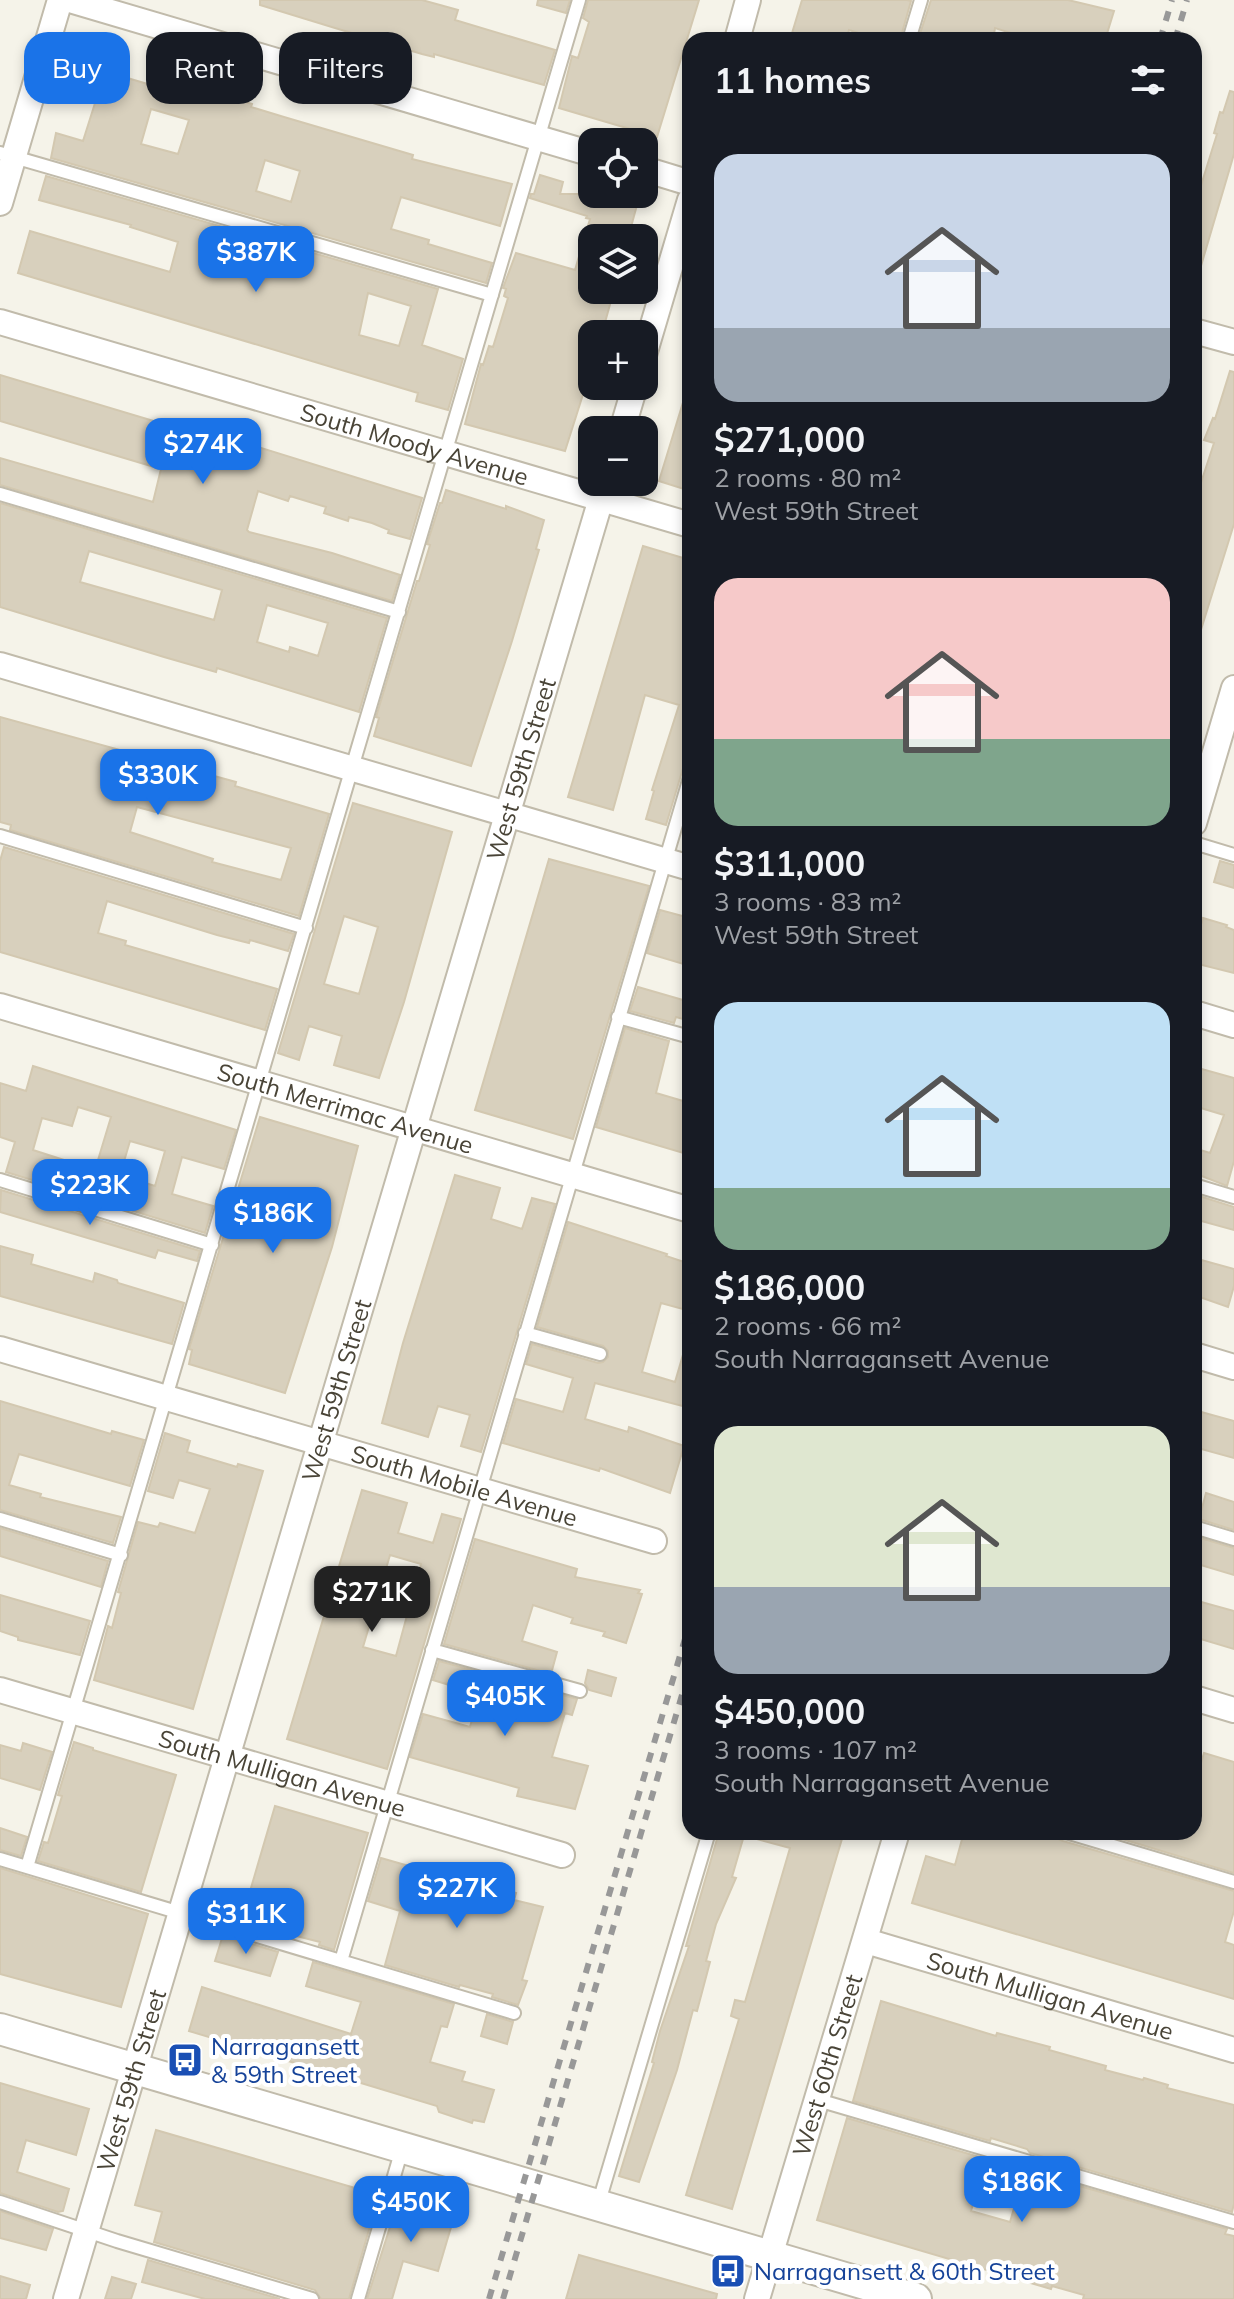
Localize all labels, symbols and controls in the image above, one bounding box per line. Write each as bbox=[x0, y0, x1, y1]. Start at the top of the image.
chip: Buy bbox=[24, 32, 130, 104]
chip: Rent bbox=[146, 32, 263, 104]
chip: Filters bbox=[279, 32, 412, 104]
icon: filters bbox=[1126, 58, 1170, 102]
text: 11 homes bbox=[714, 59, 871, 102]
map controls bbox=[578, 128, 658, 496]
button: locate bbox=[578, 128, 658, 208]
icon: home bbox=[870, 206, 1014, 350]
button: layers bbox=[578, 224, 658, 304]
pin: $387K bbox=[200, 226, 312, 294]
text: $387K bbox=[216, 235, 296, 268]
button: + bbox=[578, 320, 658, 400]
street label: South Moody Avenue bbox=[297, 396, 532, 492]
button: − bbox=[578, 416, 658, 496]
pin: $274K bbox=[147, 418, 259, 486]
text: $271,000 bbox=[714, 418, 865, 461]
text: $274K bbox=[163, 427, 243, 460]
text: 2 rooms · 80 m² bbox=[714, 461, 901, 494]
text: West 59th Street bbox=[714, 494, 918, 527]
icon: home bbox=[870, 630, 1014, 774]
street label: West 59th Street bbox=[479, 674, 562, 864]
pin: $330K bbox=[102, 749, 214, 817]
text: $330K bbox=[118, 758, 198, 791]
text: $311,000 bbox=[714, 842, 865, 885]
text: 3 rooms · 83 m² bbox=[714, 885, 901, 918]
text: West 59th Street bbox=[714, 918, 918, 951]
icon: home bbox=[870, 1054, 1014, 1198]
street label: South Merrimac Avenue bbox=[214, 1056, 477, 1160]
pin: $223K bbox=[34, 1159, 146, 1227]
text: $223K bbox=[50, 1168, 130, 1201]
pin: $186K bbox=[217, 1187, 329, 1255]
text: $186K bbox=[233, 1196, 313, 1229]
text: $186,000 bbox=[714, 1266, 865, 1309]
street label: West 59th Street bbox=[295, 1296, 377, 1485]
text: 2 rooms · 66 m² bbox=[714, 1309, 901, 1342]
text: South Narragansett Avenue bbox=[714, 1342, 1049, 1375]
street label: South Mobile Avenue bbox=[348, 1438, 581, 1533]
icon: home bbox=[870, 1478, 1014, 1622]
pin: $271K bbox=[316, 1566, 428, 1634]
text: $271K bbox=[332, 1575, 412, 1608]
pin: $405K bbox=[449, 1670, 561, 1738]
text: $405K bbox=[465, 1679, 545, 1712]
text: $450,000 bbox=[714, 1690, 865, 1733]
street label: South Mulligan Avenue bbox=[155, 1722, 409, 1823]
text: 3 rooms · 107 m² bbox=[714, 1733, 917, 1766]
text: South Narragansett Avenue bbox=[714, 1766, 1049, 1799]
pin: $227K bbox=[401, 1862, 513, 1930]
text: $227K bbox=[417, 1871, 497, 1904]
pin: $311K bbox=[190, 1888, 302, 1956]
text: $311K bbox=[206, 1897, 286, 1930]
street label: South Mulligan Avenue bbox=[923, 1945, 1177, 2046]
street label: West 60th Street bbox=[786, 1971, 869, 2160]
street label: West 59th Street bbox=[90, 1986, 172, 2175]
place label: Narragansett & 59th Street bbox=[211, 2031, 359, 2089]
bus stop icon: Narragansett & 59th Street bbox=[166, 2041, 204, 2079]
pin: $186K bbox=[966, 2156, 1078, 2224]
text: $186K bbox=[982, 2165, 1062, 2198]
pin: $450K bbox=[355, 2176, 467, 2244]
text: $450K bbox=[371, 2185, 451, 2218]
bus stop icon: Narragansett & 60th Street bbox=[709, 2252, 747, 2290]
place label: Narragansett & 60th Street bbox=[754, 2256, 1055, 2286]

